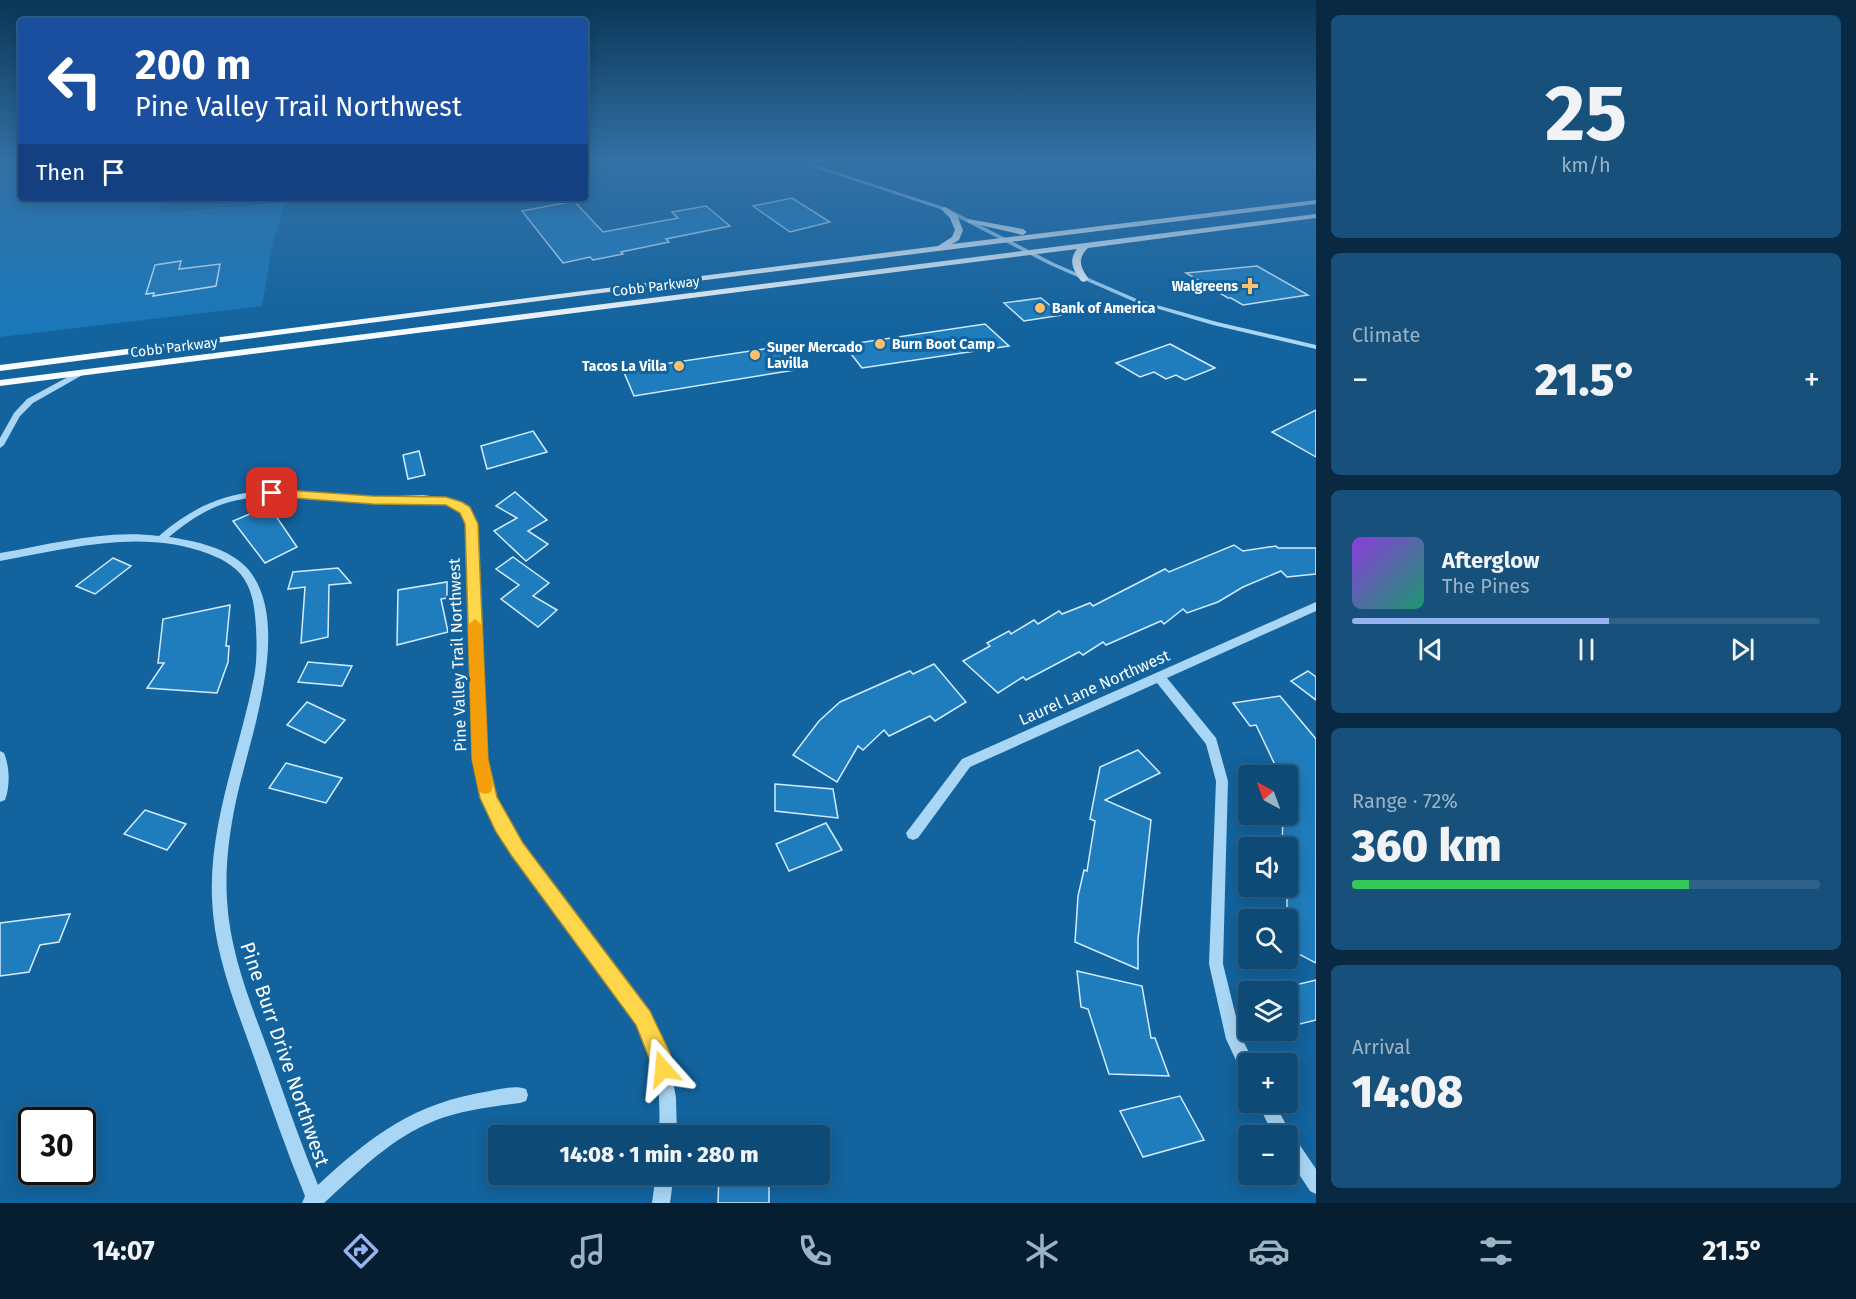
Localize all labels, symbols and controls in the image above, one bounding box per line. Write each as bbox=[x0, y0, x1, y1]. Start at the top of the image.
text: 200 m bbox=[135, 40, 251, 90]
icon: left bbox=[36, 42, 114, 120]
text: 25 bbox=[1545, 67, 1627, 161]
text: Pine Valley Trail Northwest bbox=[135, 91, 462, 123]
text: km/h bbox=[1561, 153, 1611, 177]
icon: arrive bbox=[97, 156, 130, 189]
text: Then bbox=[36, 159, 85, 186]
street label: Cobb Parkway bbox=[611, 273, 701, 300]
place label: Walgreens bbox=[1172, 278, 1238, 295]
marker: Walgreens bbox=[1243, 279, 1257, 293]
place label: Bank of America bbox=[1052, 300, 1156, 317]
marker: Bank of America bbox=[1033, 301, 1047, 315]
text: Climate bbox=[1352, 323, 1420, 347]
street label: Cobb Parkway bbox=[129, 334, 219, 361]
place label: Burn Boot Camp bbox=[892, 336, 995, 353]
marker: Burn Boot Camp bbox=[873, 337, 887, 351]
place label: Super Mercado Lavilla bbox=[767, 339, 863, 372]
marker: Super Mercado Lavilla bbox=[748, 348, 762, 362]
text: 21.5° bbox=[1535, 353, 1637, 407]
place label: Tacos La Villa bbox=[582, 358, 667, 375]
marker: Tacos La Villa bbox=[672, 359, 686, 373]
text: − bbox=[1352, 360, 1369, 400]
text: + bbox=[1804, 360, 1820, 400]
pin bbox=[246, 467, 297, 518]
icon: arrive bbox=[255, 476, 288, 509]
text: Afterglow bbox=[1442, 547, 1539, 574]
street label: Pine Valley Trail Northwest bbox=[445, 558, 470, 752]
text: The Pines bbox=[1442, 574, 1529, 598]
icon: previous bbox=[1414, 633, 1447, 666]
icon: pause bbox=[1570, 633, 1603, 666]
icon: next bbox=[1726, 633, 1759, 666]
street label: Laurel Lane Northwest bbox=[1016, 646, 1173, 729]
north arrow bbox=[1238, 765, 1298, 825]
map controls bbox=[1238, 765, 1298, 1185]
text: Range · 72% bbox=[1352, 789, 1458, 813]
text: 360 km bbox=[1352, 819, 1502, 873]
button: sound bbox=[1238, 837, 1298, 897]
button: search bbox=[1238, 909, 1298, 969]
street label: Pine Burr Drive Northwest bbox=[235, 939, 335, 1170]
button: layers bbox=[1238, 981, 1298, 1041]
text: Arrival bbox=[1352, 1035, 1411, 1059]
position arrow bbox=[631, 1037, 695, 1101]
button: + bbox=[1238, 1053, 1298, 1113]
text: 14:08 bbox=[1352, 1065, 1463, 1119]
speed limit sign: 30 bbox=[18, 1107, 96, 1185]
button: − bbox=[1238, 1125, 1298, 1185]
text: 14:08 · 1 min · 280 m bbox=[560, 1141, 758, 1168]
icon: directions bbox=[340, 1230, 382, 1272]
icon: music bbox=[567, 1230, 609, 1272]
icon: phone bbox=[794, 1230, 836, 1272]
icon: climate bbox=[1021, 1230, 1063, 1272]
icon: car bbox=[1248, 1230, 1290, 1272]
icon: filters bbox=[1475, 1230, 1517, 1272]
text: 14:07 bbox=[93, 1235, 155, 1267]
text: 21.5° bbox=[1702, 1235, 1763, 1267]

